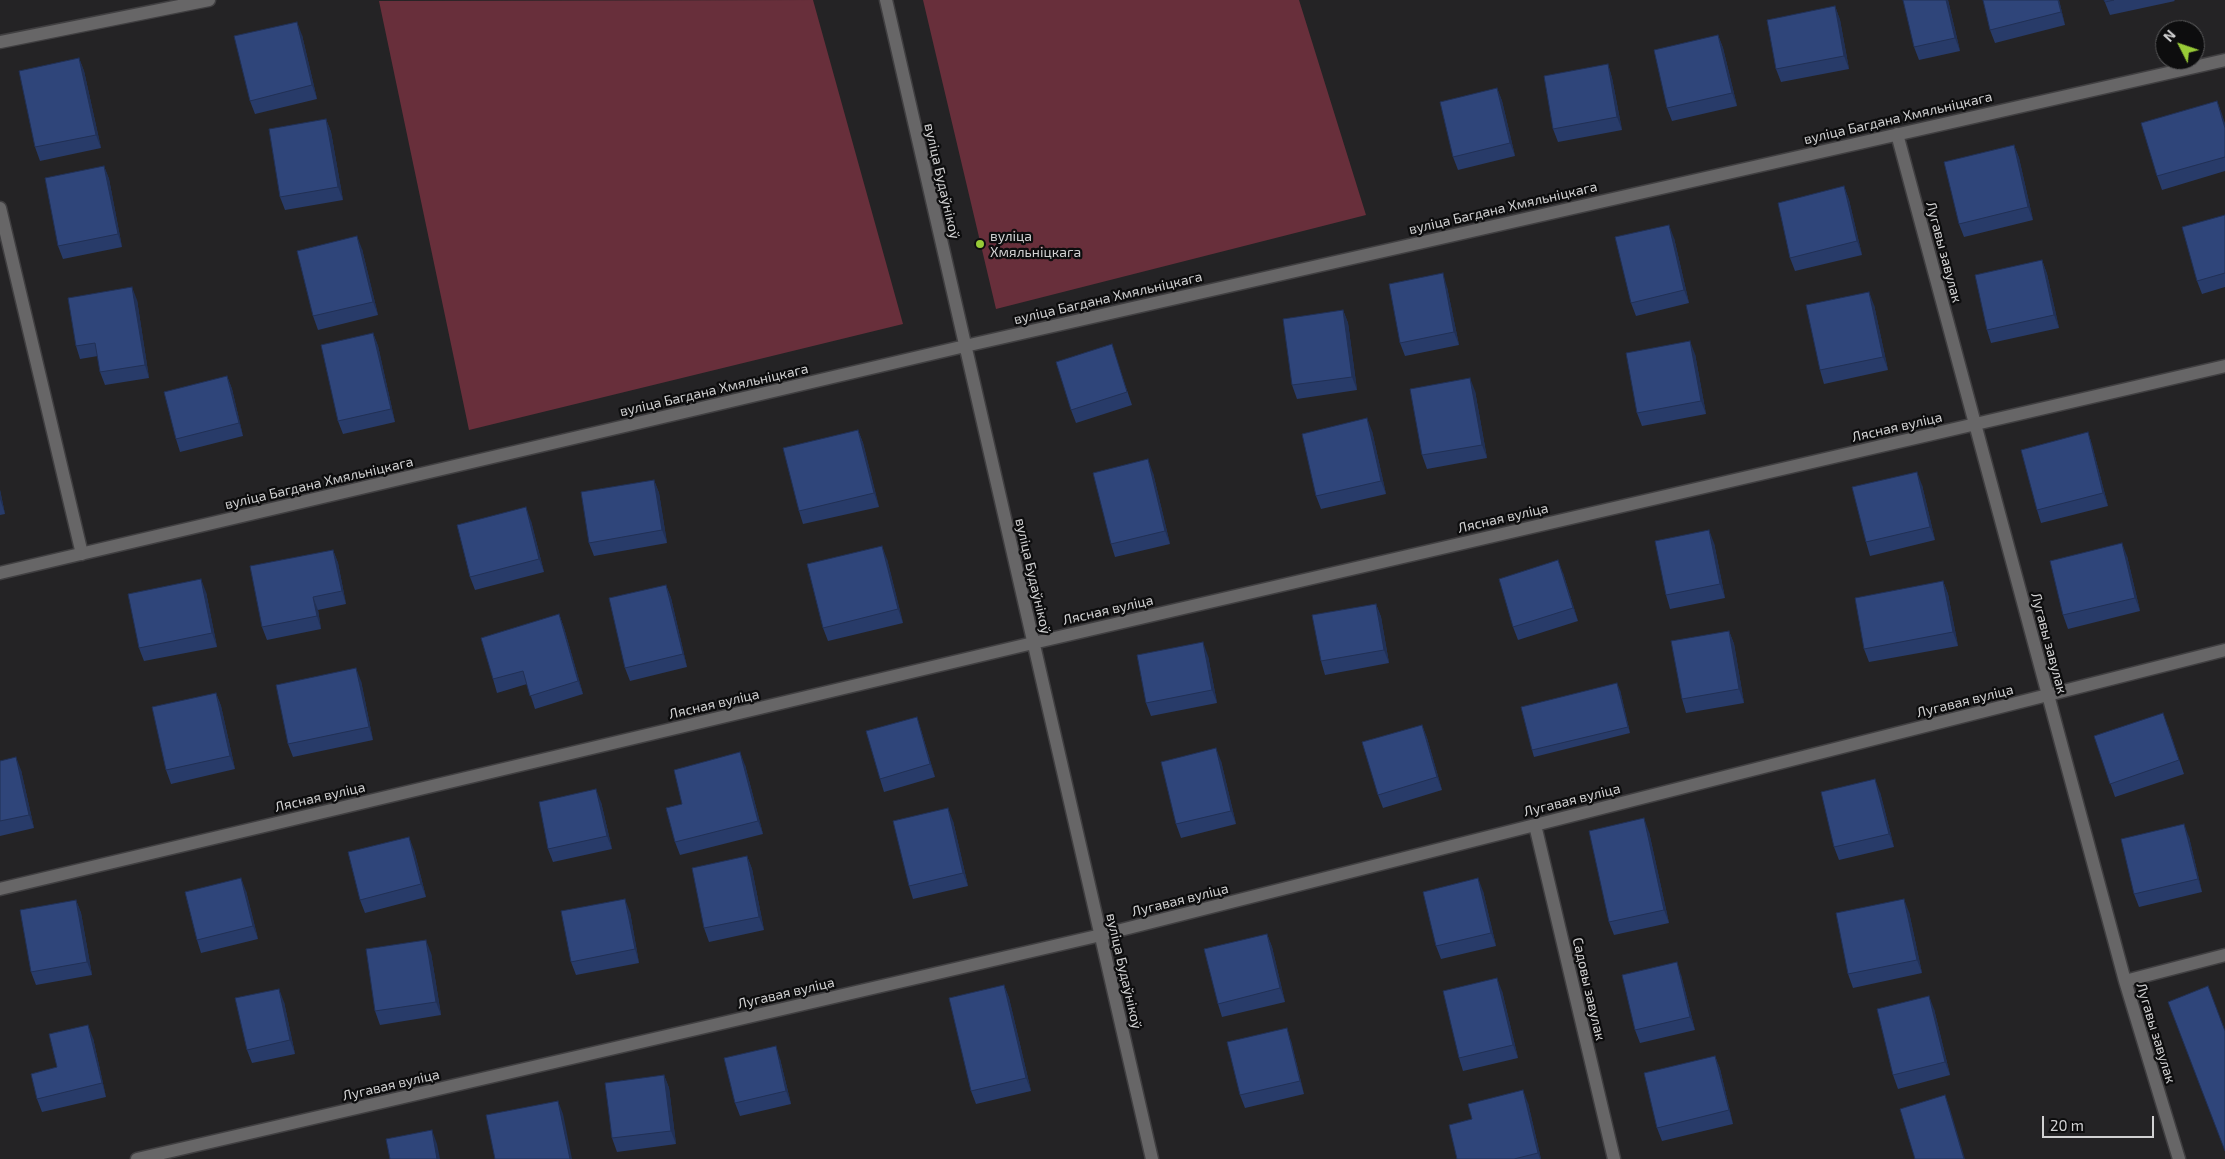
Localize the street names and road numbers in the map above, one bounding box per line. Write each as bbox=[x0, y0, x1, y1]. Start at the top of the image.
street label: вуліца Багдана Хмяльніцкага bbox=[1802, 88, 1994, 148]
street label: вуліца Будаўнікоў bbox=[921, 122, 963, 240]
street label: вуліца Багдана Хмяльніцкага bbox=[1407, 178, 1599, 238]
street label: Лугавы завулак bbox=[1922, 200, 1966, 304]
street label: вуліца Багдана Хмяльніцкага bbox=[1012, 268, 1204, 328]
street label: вуліца Багдана Хмяльніцкага bbox=[618, 360, 810, 420]
street label: Лясная вуліца bbox=[1850, 408, 1944, 446]
street label: вуліца Багдана Хмяльніцкага bbox=[223, 453, 415, 513]
street label: Лясная вуліца bbox=[1456, 499, 1550, 537]
street label: вуліца Будаўнікоў bbox=[1012, 517, 1054, 635]
street label: Лясная вуліца bbox=[1061, 591, 1155, 629]
street label: Лугавы завулак bbox=[2027, 591, 2071, 695]
street label: Лугавая вуліца bbox=[1915, 681, 2015, 721]
street label: Лясная вуліца bbox=[667, 685, 761, 723]
street label: Лясная вуліца bbox=[273, 778, 367, 816]
street label: Лугавая вуліца bbox=[1522, 780, 1622, 820]
street label: Лугавая вуліца bbox=[1130, 880, 1230, 920]
street label: вуліца Будаўнікоў bbox=[1103, 912, 1145, 1030]
street label: Садовы завулак bbox=[1569, 936, 1609, 1042]
street label: Лугавая вуліца bbox=[736, 974, 836, 1012]
street label: Лугавы завулак bbox=[2133, 981, 2179, 1085]
street label: Лугавая вуліца bbox=[341, 1066, 441, 1104]

